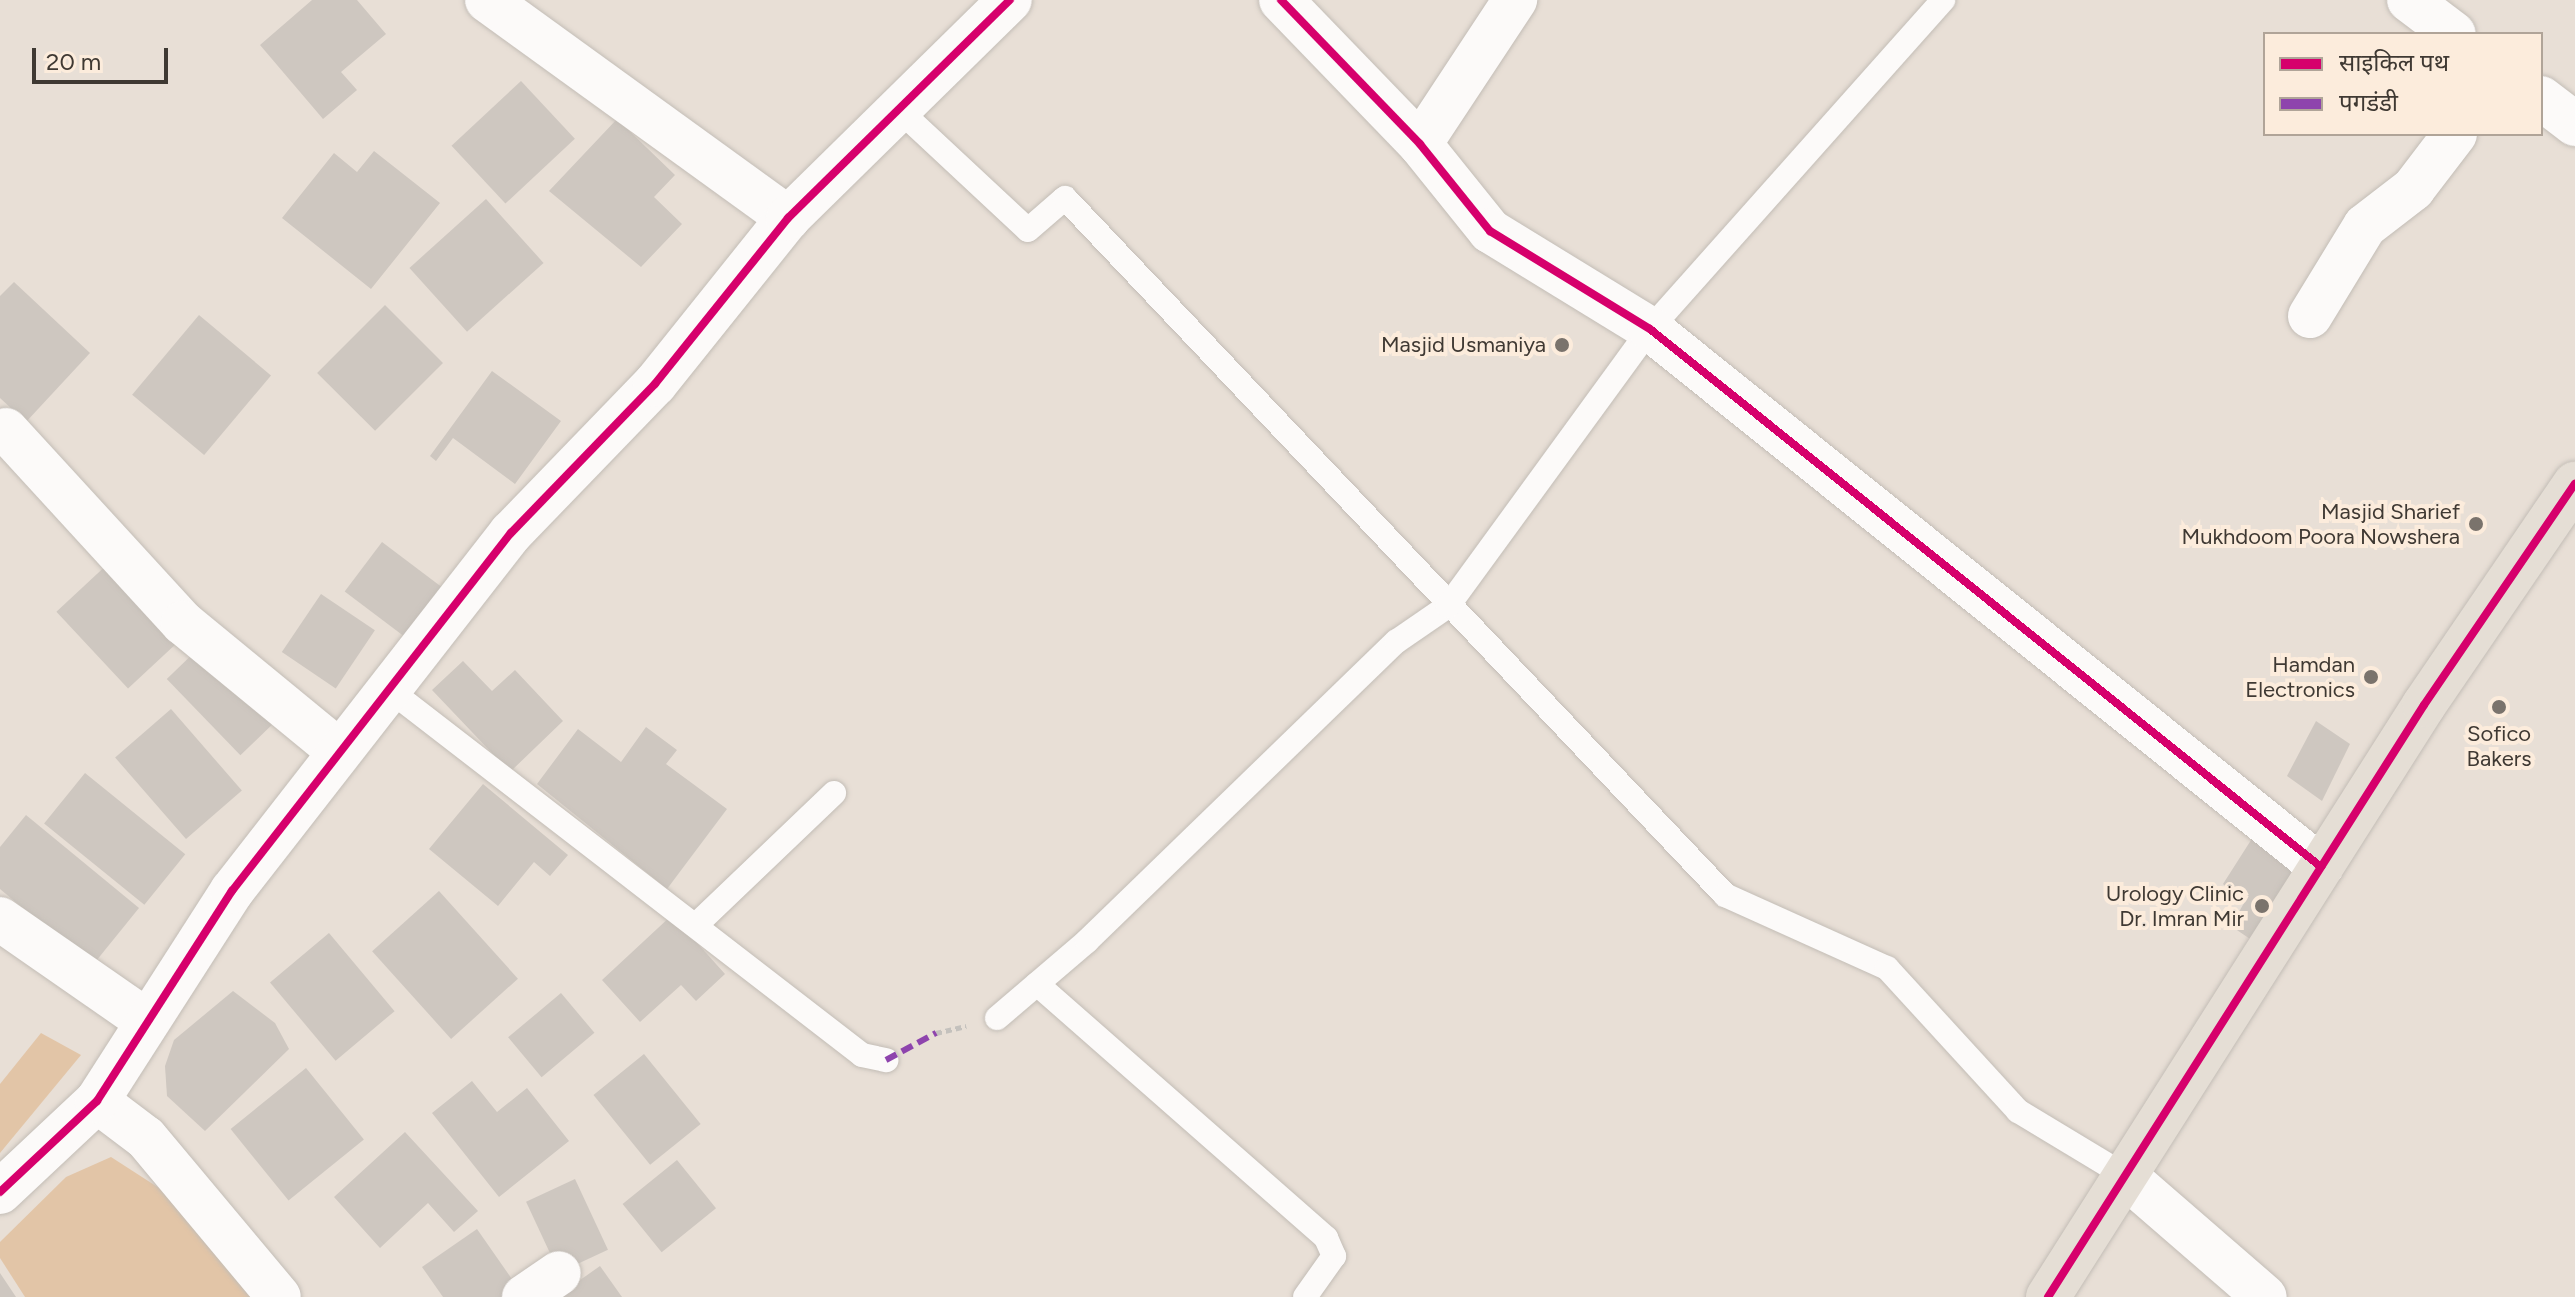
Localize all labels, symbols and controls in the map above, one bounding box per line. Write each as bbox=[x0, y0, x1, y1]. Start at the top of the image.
scale bar bbox=[36, 32, 172, 82]
legend bbox=[2263, 32, 2543, 136]
text: 20 m bbox=[46, 47, 101, 76]
text: साइकिल पथ bbox=[2339, 48, 2449, 77]
text: पगडंडी bbox=[2339, 88, 2398, 117]
place label: Masjid Usmaniya bbox=[1381, 332, 1546, 358]
marker: Masjid Usmaniya bbox=[1553, 336, 1571, 354]
place label: Masjid Sharief Mukhdoom Poora Nowshera bbox=[2182, 498, 2460, 550]
marker: Masjid Sharief Mukhdoom Poora Nowshera bbox=[2467, 515, 2485, 533]
place label: Hamdan Electronics bbox=[2245, 651, 2355, 702]
marker: Hamdan Electronics bbox=[2362, 668, 2380, 686]
marker: Sofico Bakers bbox=[2490, 698, 2508, 716]
place label: Sofico Bakers bbox=[2467, 720, 2531, 772]
place label: Urology Clinic Dr. Imran Mir bbox=[2106, 880, 2244, 932]
marker: Urology Clinic Dr. Imran Mir bbox=[2251, 895, 2273, 917]

